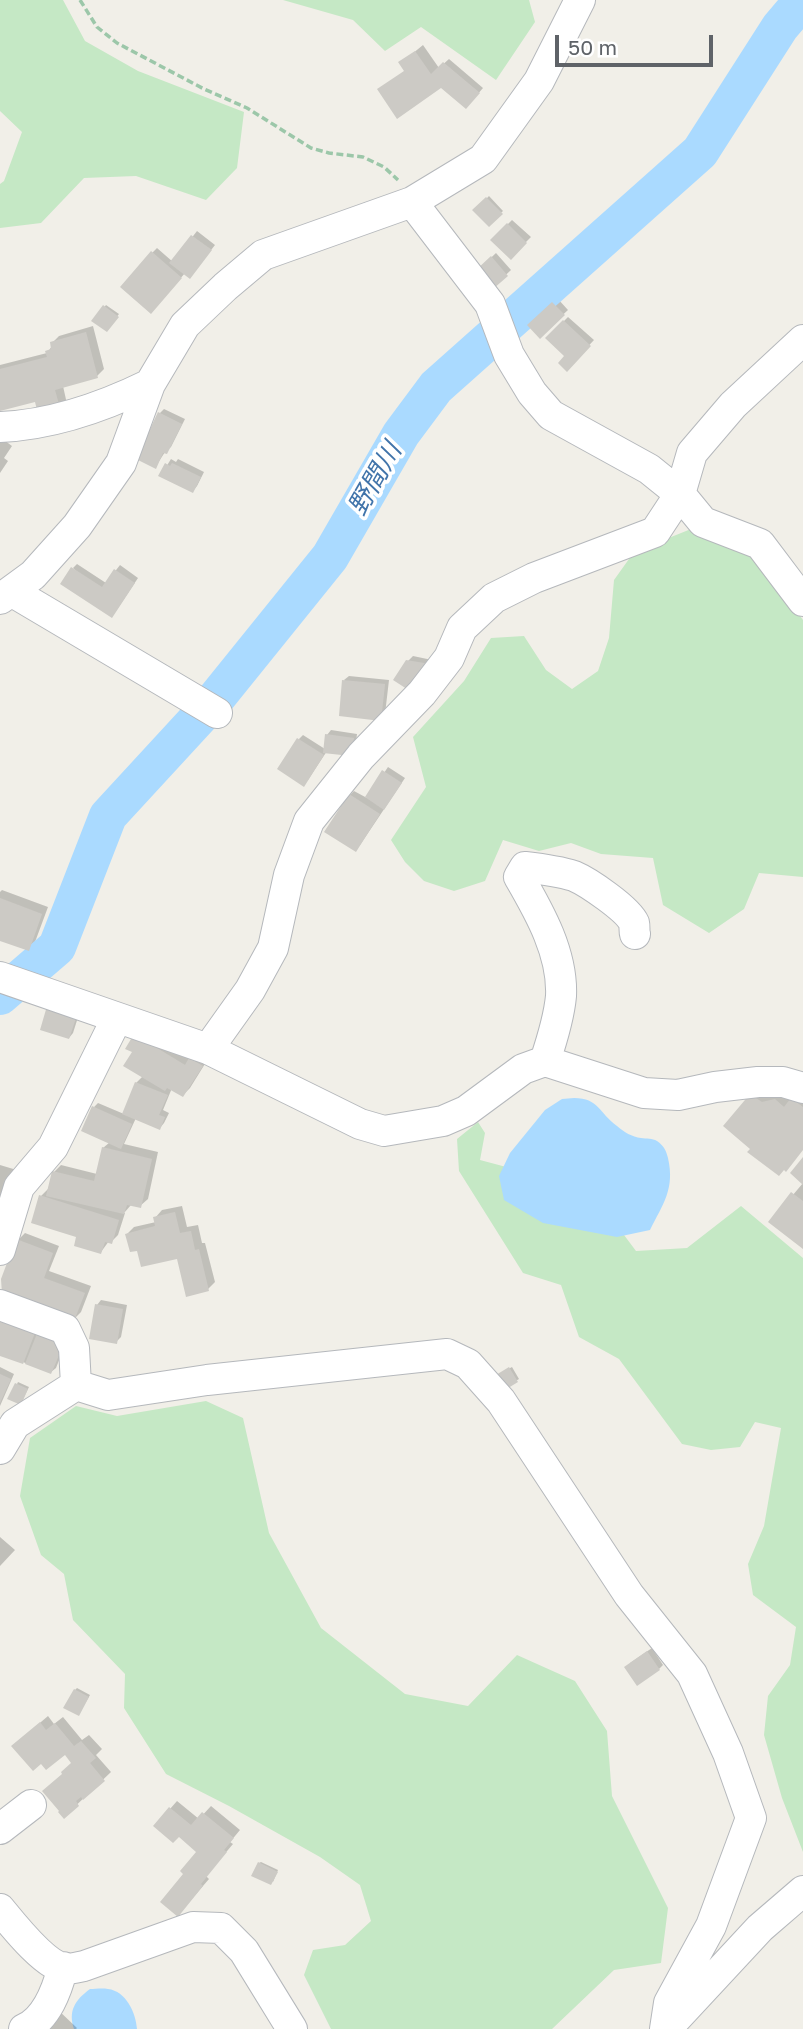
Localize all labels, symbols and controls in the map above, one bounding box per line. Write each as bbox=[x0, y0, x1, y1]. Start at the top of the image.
scale bar bbox=[558, 21, 716, 65]
text: 50 m bbox=[568, 34, 617, 60]
water label: 野間川 bbox=[342, 437, 408, 521]

